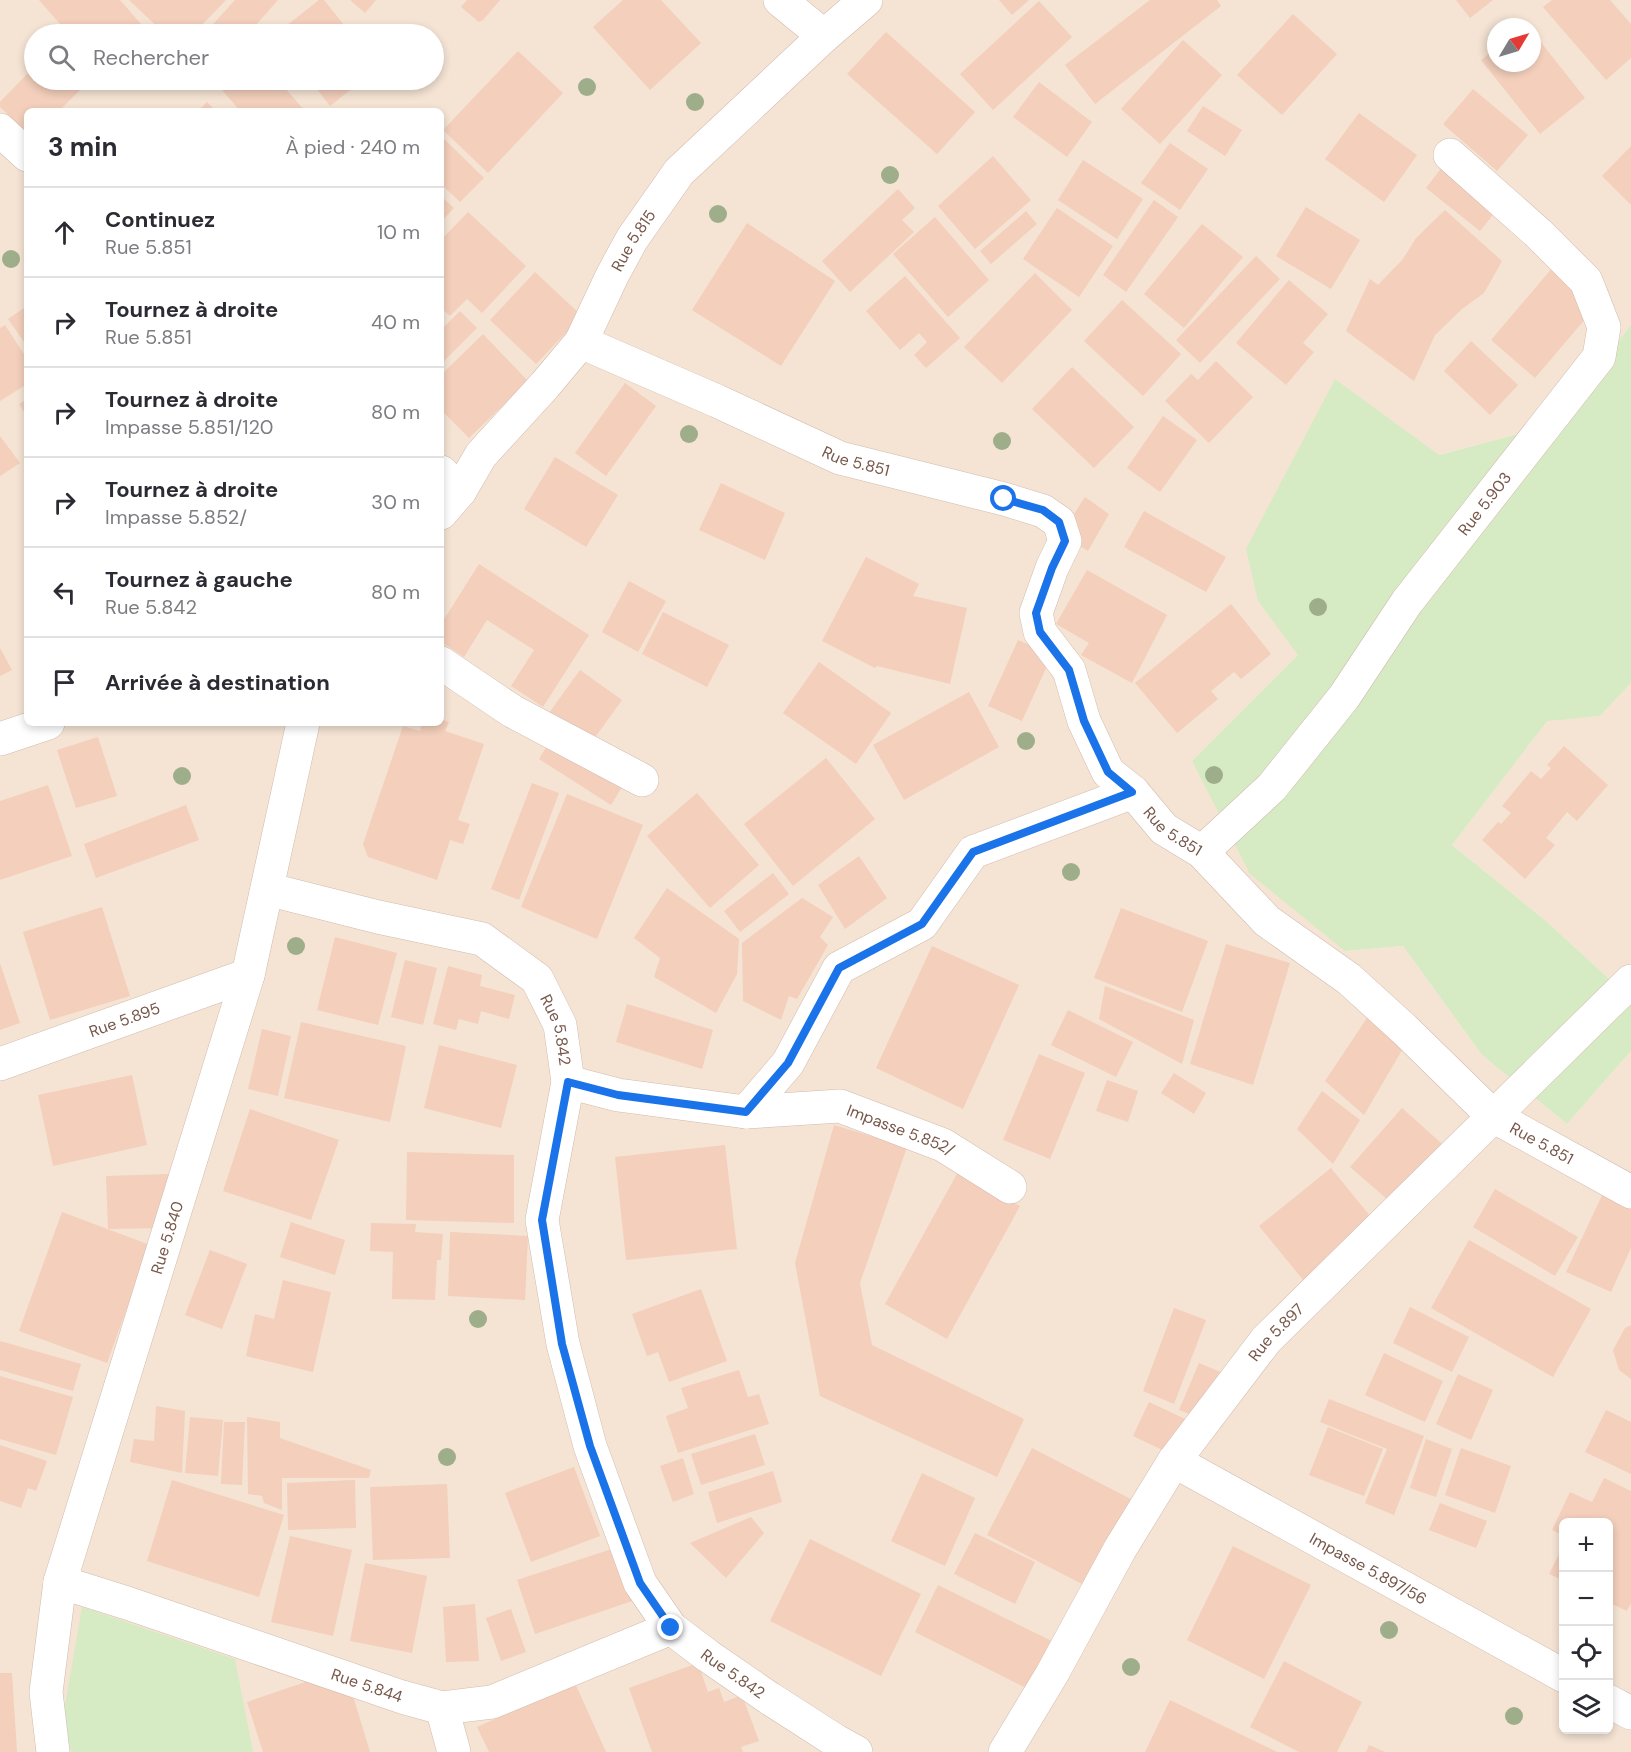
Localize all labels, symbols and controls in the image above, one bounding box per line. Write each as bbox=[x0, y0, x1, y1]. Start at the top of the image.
north arrow bbox=[1487, 18, 1541, 72]
search box bbox=[24, 24, 444, 90]
icon: search bbox=[45, 41, 78, 74]
text: Rechercher bbox=[93, 43, 209, 72]
text: 3 min bbox=[48, 130, 117, 164]
text: À pied · 240 m bbox=[285, 134, 420, 160]
text: Continuez bbox=[105, 205, 215, 234]
street label: Rue 5.815 bbox=[606, 205, 660, 275]
icon: ahead bbox=[48, 216, 81, 249]
text: 10 m bbox=[377, 219, 420, 245]
text: Rue 5.851 bbox=[105, 234, 192, 260]
text: Tournez à droite bbox=[105, 295, 278, 324]
icon: right bbox=[48, 306, 81, 339]
text: 40 m bbox=[371, 309, 420, 335]
text: Rue 5.851 bbox=[105, 324, 192, 350]
text: Tournez à droite bbox=[105, 385, 278, 414]
icon: right bbox=[48, 396, 81, 429]
text: 80 m bbox=[371, 399, 420, 425]
text: Impasse 5.851/120 bbox=[105, 414, 274, 440]
street label: Rue 5.851 bbox=[819, 441, 892, 481]
street label: Rue 5.903 bbox=[1453, 468, 1516, 540]
text: Tournez à droite bbox=[105, 475, 278, 504]
route start bbox=[990, 485, 1016, 511]
icon: right bbox=[48, 486, 81, 519]
text: 30 m bbox=[371, 489, 420, 515]
text: Impasse 5.852/ bbox=[105, 504, 247, 530]
text: Tournez à gauche bbox=[105, 565, 293, 594]
icon: left bbox=[48, 576, 81, 609]
text: 80 m bbox=[371, 579, 420, 605]
text: Rue 5.842 bbox=[105, 594, 197, 620]
icon: arrive bbox=[48, 666, 81, 699]
text: Arrivée à destination bbox=[105, 668, 330, 697]
street label: Rue 5.851 bbox=[1139, 802, 1206, 861]
street label: Rue 5.842 bbox=[535, 991, 576, 1067]
street label: Rue 5.895 bbox=[86, 997, 163, 1042]
street label: Impasse 5.852/ bbox=[844, 1100, 958, 1161]
street label: Rue 5.851 bbox=[1506, 1117, 1577, 1169]
street label: Rue 5.840 bbox=[146, 1198, 188, 1277]
street label: Rue 5.897 bbox=[1244, 1299, 1308, 1366]
map controls bbox=[1559, 1518, 1613, 1734]
button: + bbox=[1559, 1518, 1613, 1572]
street label: Impasse 5.897/56 bbox=[1306, 1528, 1431, 1609]
button: − bbox=[1559, 1572, 1613, 1626]
route end bbox=[657, 1614, 683, 1640]
button: locate bbox=[1559, 1626, 1613, 1680]
street label: Rue 5.842 bbox=[696, 1644, 769, 1703]
street label: Rue 5.844 bbox=[329, 1664, 406, 1708]
button: layers bbox=[1559, 1680, 1613, 1734]

